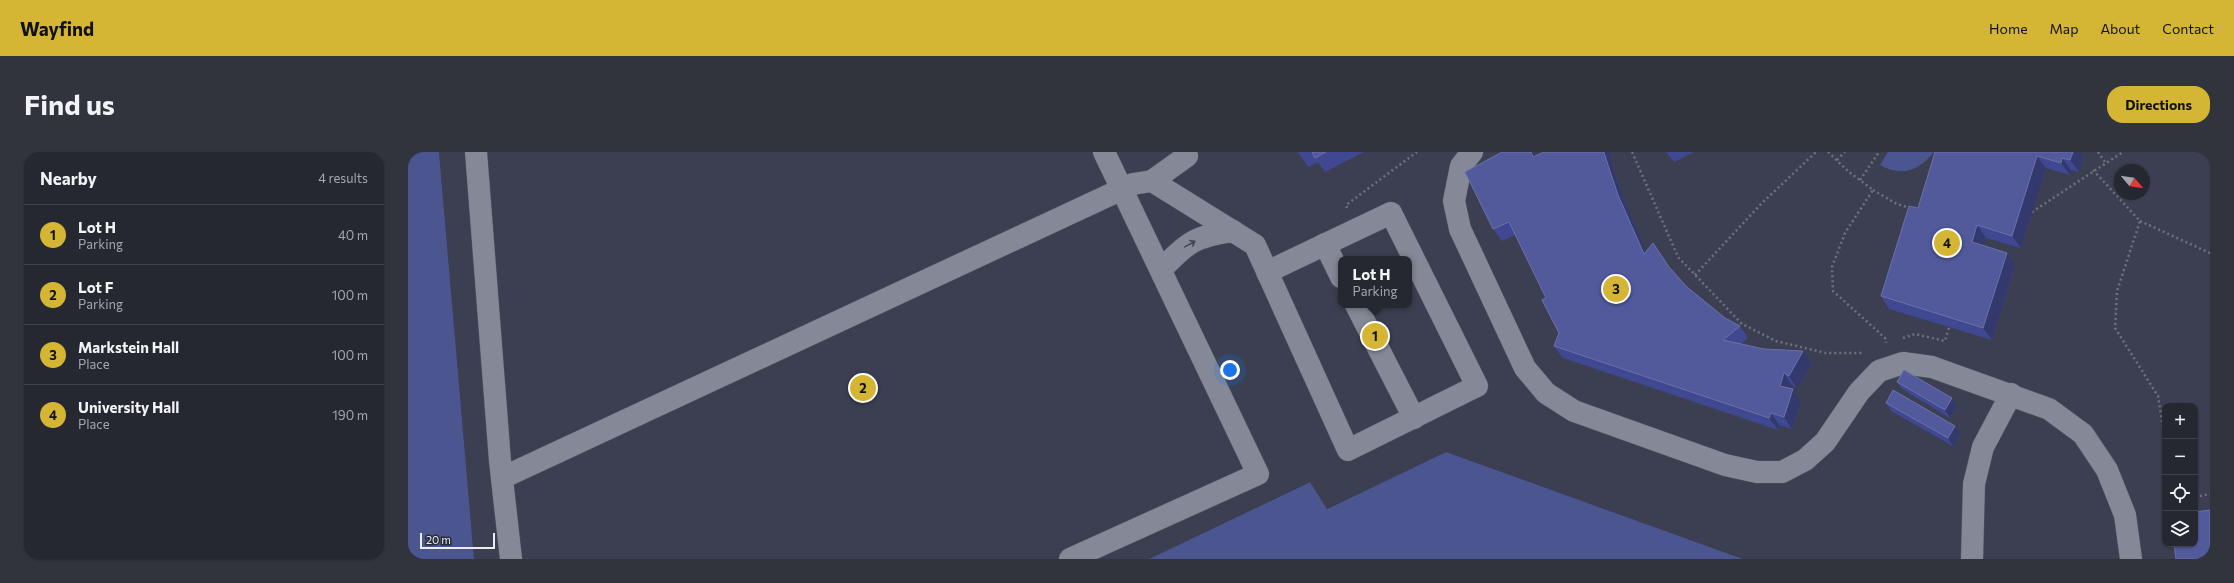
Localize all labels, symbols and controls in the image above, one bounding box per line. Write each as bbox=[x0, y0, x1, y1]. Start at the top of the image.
text: Wayfind bbox=[20, 17, 94, 40]
text: Home bbox=[1989, 20, 2028, 37]
text: Map bbox=[2050, 20, 2078, 37]
text: About bbox=[2100, 20, 2140, 37]
text: Contact bbox=[2162, 20, 2214, 37]
button: Directions bbox=[2107, 86, 2210, 123]
text: Find us bbox=[24, 87, 115, 121]
north arrow bbox=[2114, 164, 2150, 200]
text: Nearby bbox=[40, 168, 97, 189]
text: 4 results bbox=[318, 170, 368, 186]
text: Lot H bbox=[78, 218, 116, 236]
text: 1 bbox=[50, 227, 56, 243]
text: 40 m bbox=[338, 227, 368, 243]
pin: 4 bbox=[1934, 228, 1960, 258]
text: Parking bbox=[78, 236, 123, 252]
one-way arrow bbox=[1184, 240, 1196, 247]
popup bbox=[1338, 256, 1412, 308]
text: Lot H bbox=[1352, 265, 1391, 283]
pin: 3 bbox=[1603, 274, 1629, 304]
text: Lot F bbox=[78, 278, 113, 296]
text: Parking bbox=[1352, 283, 1398, 299]
text: 2 bbox=[49, 287, 57, 303]
text: 100 m bbox=[332, 287, 368, 303]
text: Parking bbox=[78, 296, 123, 312]
pin: 1 bbox=[1362, 321, 1388, 351]
text: Markstein Hall bbox=[78, 338, 179, 356]
text: 3 bbox=[49, 347, 57, 363]
text: 100 m bbox=[332, 347, 368, 363]
text: Place bbox=[78, 356, 110, 372]
your location bbox=[1220, 360, 1240, 380]
pin: 2 bbox=[850, 373, 876, 403]
text: University Hall bbox=[78, 398, 179, 416]
map controls bbox=[2162, 403, 2198, 547]
button: + bbox=[2162, 403, 2198, 439]
text: 4 bbox=[49, 407, 57, 423]
text: 190 m bbox=[332, 407, 368, 423]
text: Place bbox=[78, 416, 110, 432]
button: − bbox=[2162, 439, 2198, 475]
button: locate bbox=[2162, 475, 2198, 511]
button: layers bbox=[2162, 511, 2198, 547]
scale bar bbox=[420, 531, 495, 550]
text: 20 m bbox=[426, 533, 451, 546]

